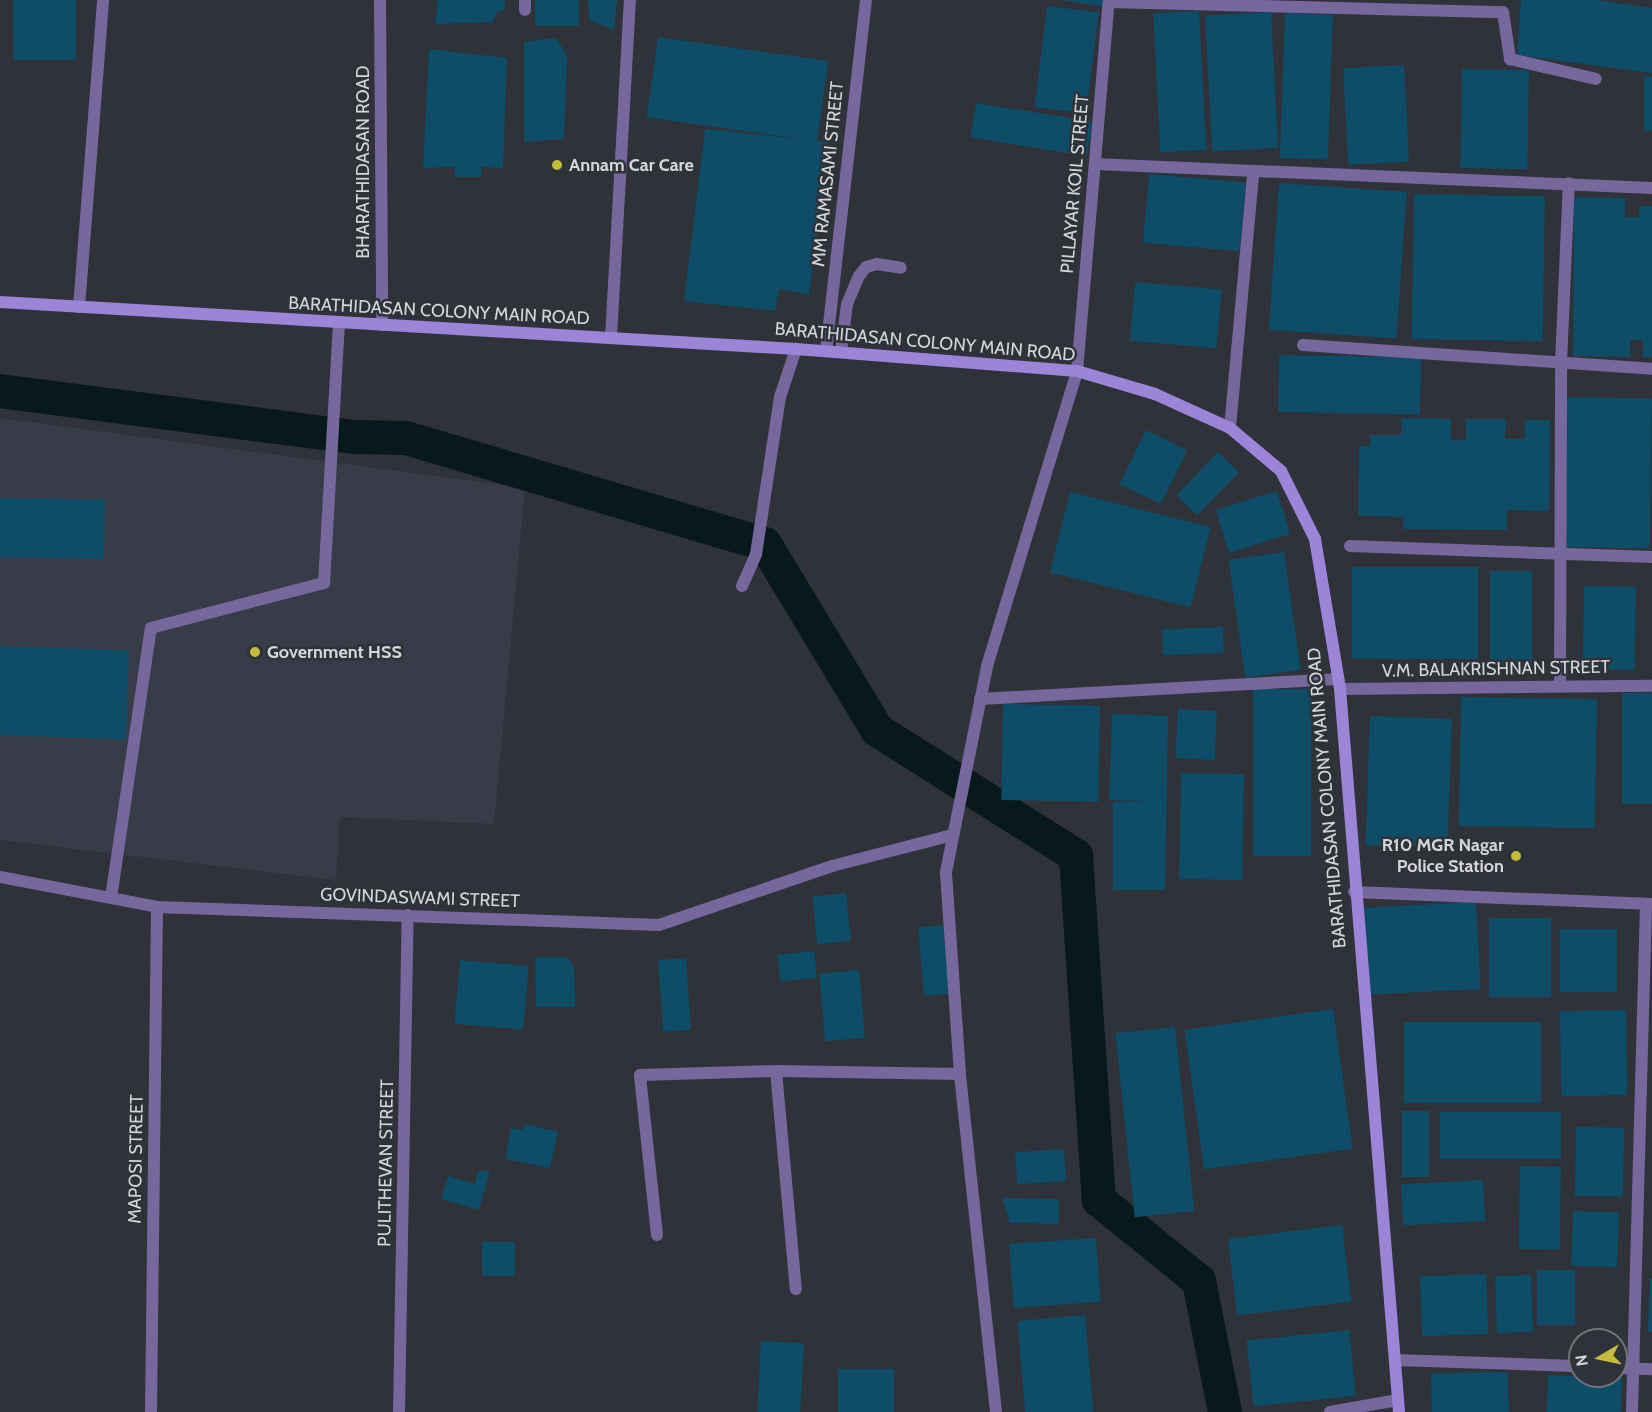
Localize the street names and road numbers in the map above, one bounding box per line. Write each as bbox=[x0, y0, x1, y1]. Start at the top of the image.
street label: BHARATHIDASAN ROAD bbox=[352, 65, 374, 259]
street label: MM RAMASAMI STREET bbox=[808, 80, 848, 268]
street label: PILLAYAR KOIL STREET bbox=[1056, 94, 1094, 274]
street label: BARATHIDASAN COLONY MAIN ROAD bbox=[288, 292, 590, 330]
street label: BARATHIDASAN COLONY MAIN ROAD bbox=[774, 318, 1076, 366]
street label: BARATHIDASAN COLONY MAIN ROAD bbox=[1303, 647, 1351, 949]
street label: V.M. BALAKRISHNAN STREET bbox=[1382, 656, 1610, 682]
street label: GOVINDASWAMI STREET bbox=[320, 884, 520, 912]
street label: PULITHEVAN STREET bbox=[374, 1079, 398, 1247]
street label: MAPOSI STREET bbox=[124, 1094, 148, 1224]

